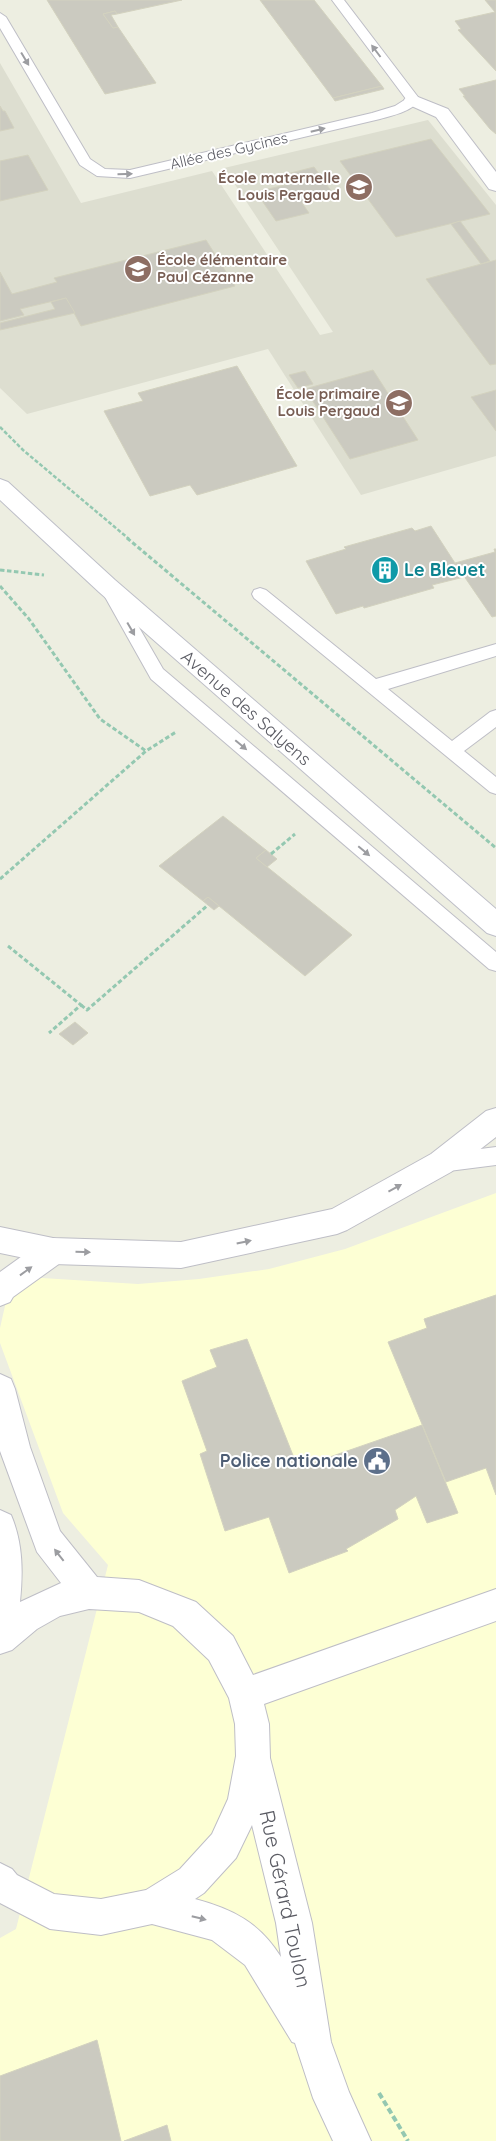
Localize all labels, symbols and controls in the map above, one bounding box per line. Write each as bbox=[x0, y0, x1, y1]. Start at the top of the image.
one-way arrow bbox=[371, 44, 381, 58]
one-way arrow bbox=[20, 53, 29, 66]
one-way arrow bbox=[310, 126, 325, 134]
street label: Allée des Gycines bbox=[168, 128, 290, 173]
place label: École maternelle Louis Pergaud bbox=[218, 168, 340, 204]
one-way arrow bbox=[117, 169, 133, 177]
school or university icon: École maternelle Louis Pergaud bbox=[344, 172, 374, 202]
place label: École élémentaire Paul Cézanne bbox=[157, 250, 287, 286]
school or university icon: École élémentaire Paul Cézanne bbox=[123, 254, 153, 284]
place label: École primaire Louis Pergaud bbox=[276, 384, 380, 420]
school or university icon: École primaire Louis Pergaud bbox=[384, 388, 414, 418]
building icon: Le Bleuet bbox=[370, 555, 400, 585]
place label: Le Bleuet bbox=[404, 558, 485, 581]
one-way arrow bbox=[127, 621, 135, 636]
street label: Avenue des Salyens bbox=[177, 645, 316, 770]
one-way arrow bbox=[234, 740, 247, 751]
one-way arrow bbox=[358, 845, 371, 856]
one-way arrow bbox=[389, 1184, 402, 1193]
one-way arrow bbox=[236, 1237, 252, 1245]
one-way arrow bbox=[75, 1248, 91, 1256]
one-way arrow bbox=[19, 1266, 33, 1276]
public building icon: Police nationale bbox=[362, 1446, 392, 1476]
place label: Police nationale bbox=[220, 1449, 358, 1472]
one-way arrow bbox=[54, 1549, 65, 1562]
street label: Rue Gérard Toulon bbox=[254, 1808, 317, 1990]
one-way arrow bbox=[192, 1914, 207, 1922]

